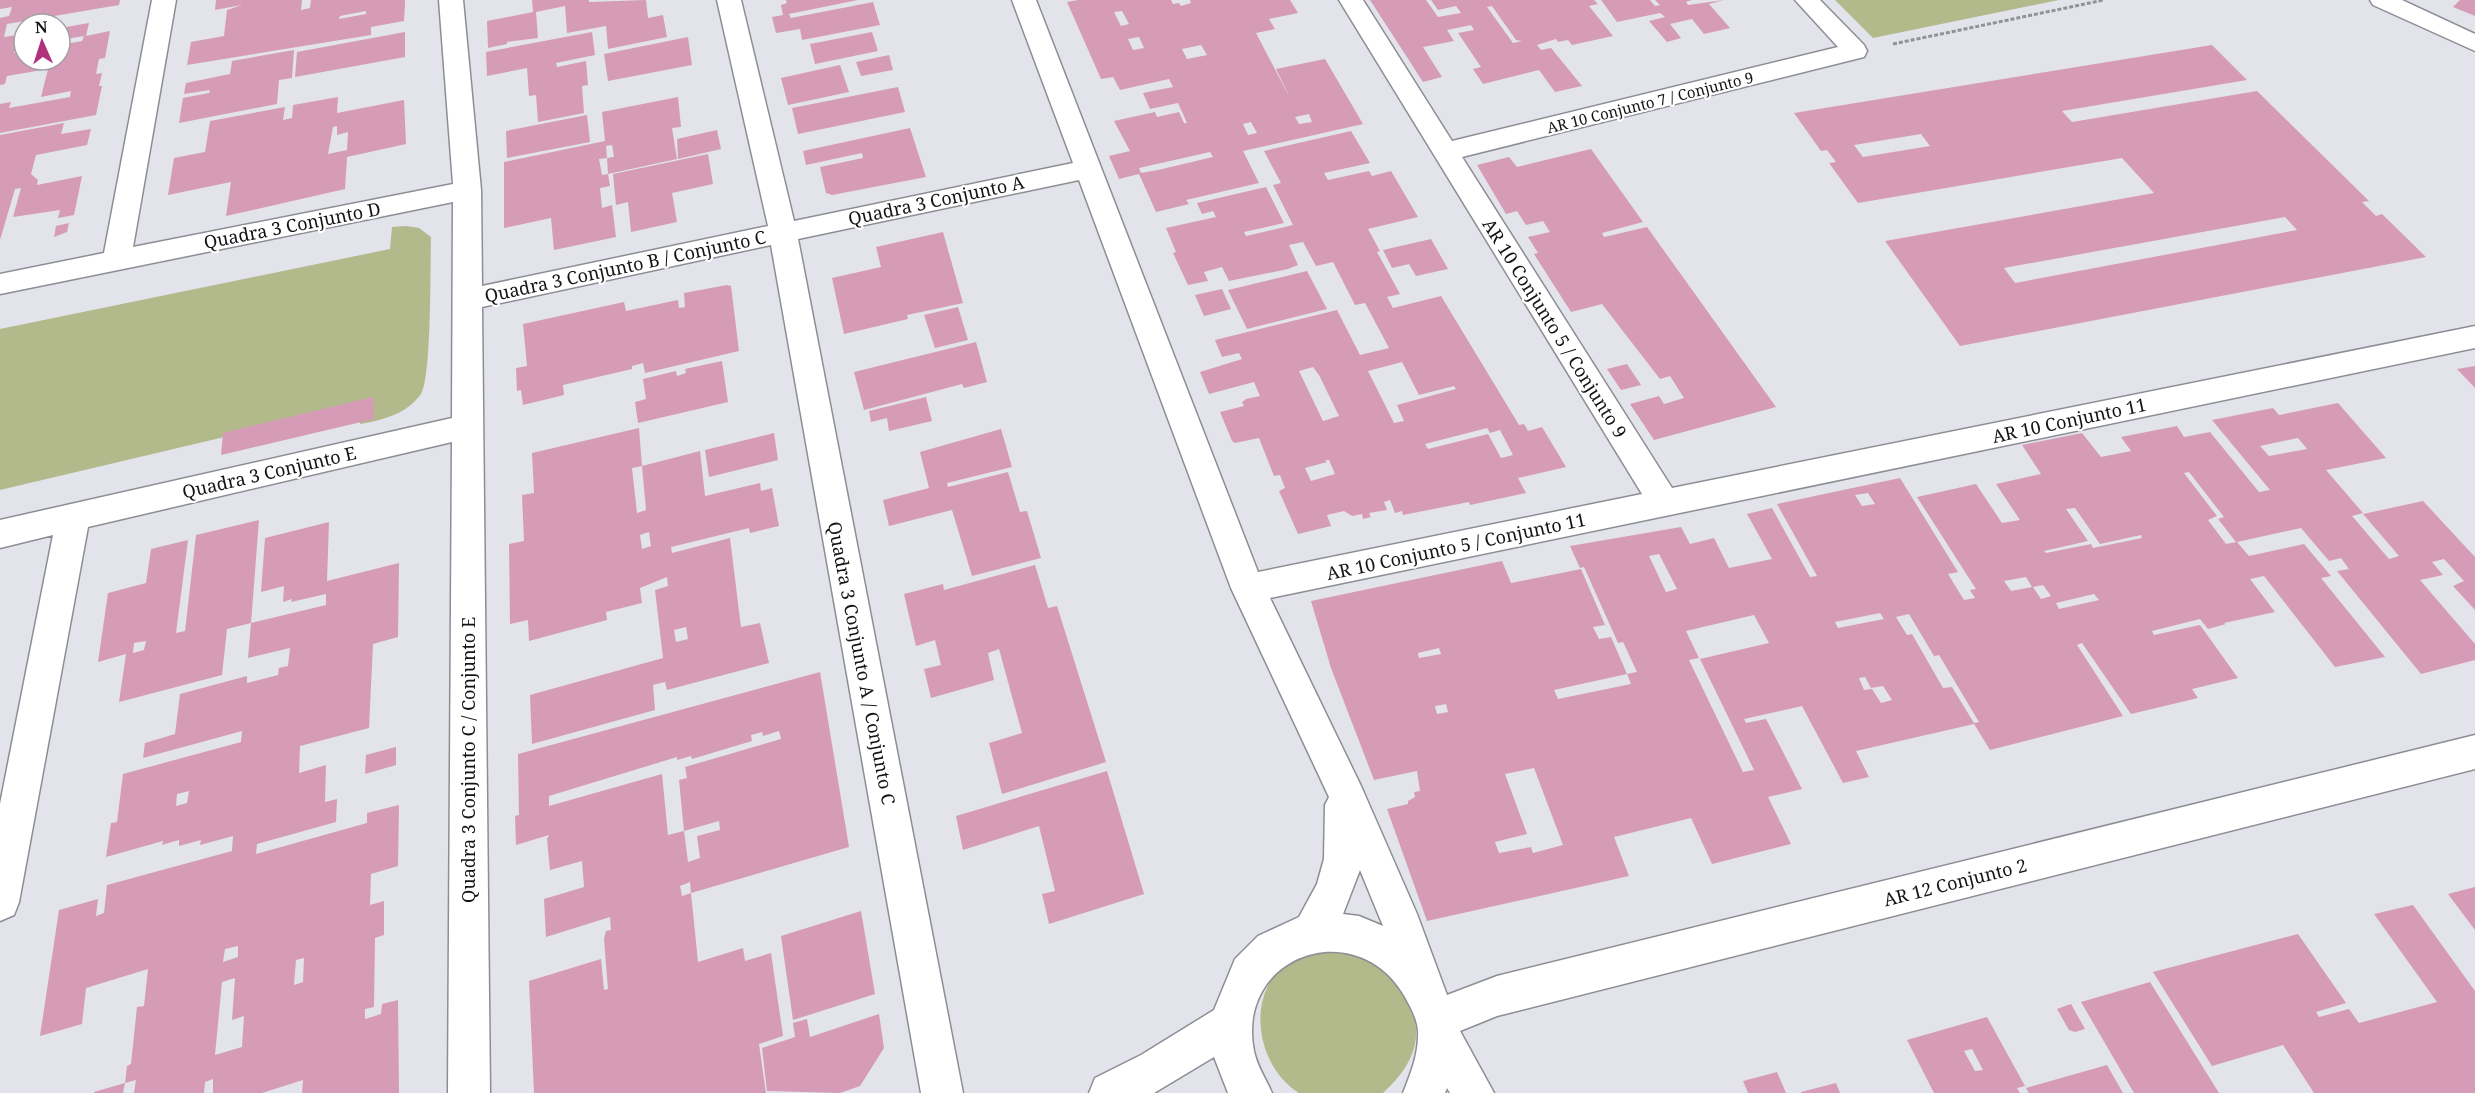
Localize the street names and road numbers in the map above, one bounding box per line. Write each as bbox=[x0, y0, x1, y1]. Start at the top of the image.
street label: AR 10 Conjunto 7 / Conjunto 9 bbox=[1545, 67, 1755, 137]
street label: Quadra 3 Conjunto A bbox=[846, 170, 1026, 230]
street label: Quadra 3 Conjunto D bbox=[202, 196, 382, 254]
street label: AR 10 Conjunto 5 / Conjunto 9 bbox=[1477, 214, 1633, 442]
street label: Quadra 3 Conjunto B / Conjunto C bbox=[482, 224, 768, 308]
street label: AR 10 Conjunto 11 bbox=[1990, 392, 2148, 448]
street label: Quadra 3 Conjunto E bbox=[180, 440, 358, 504]
street label: AR 10 Conjunto 5 / Conjunto 11 bbox=[1324, 507, 1588, 585]
street label: Quadra 3 Conjunto A / Conjunto C bbox=[823, 519, 901, 807]
street label: Quadra 3 Conjunto C / Conjunto E bbox=[456, 617, 480, 903]
street label: AR 12 Conjunto 2 bbox=[1881, 853, 2029, 911]

